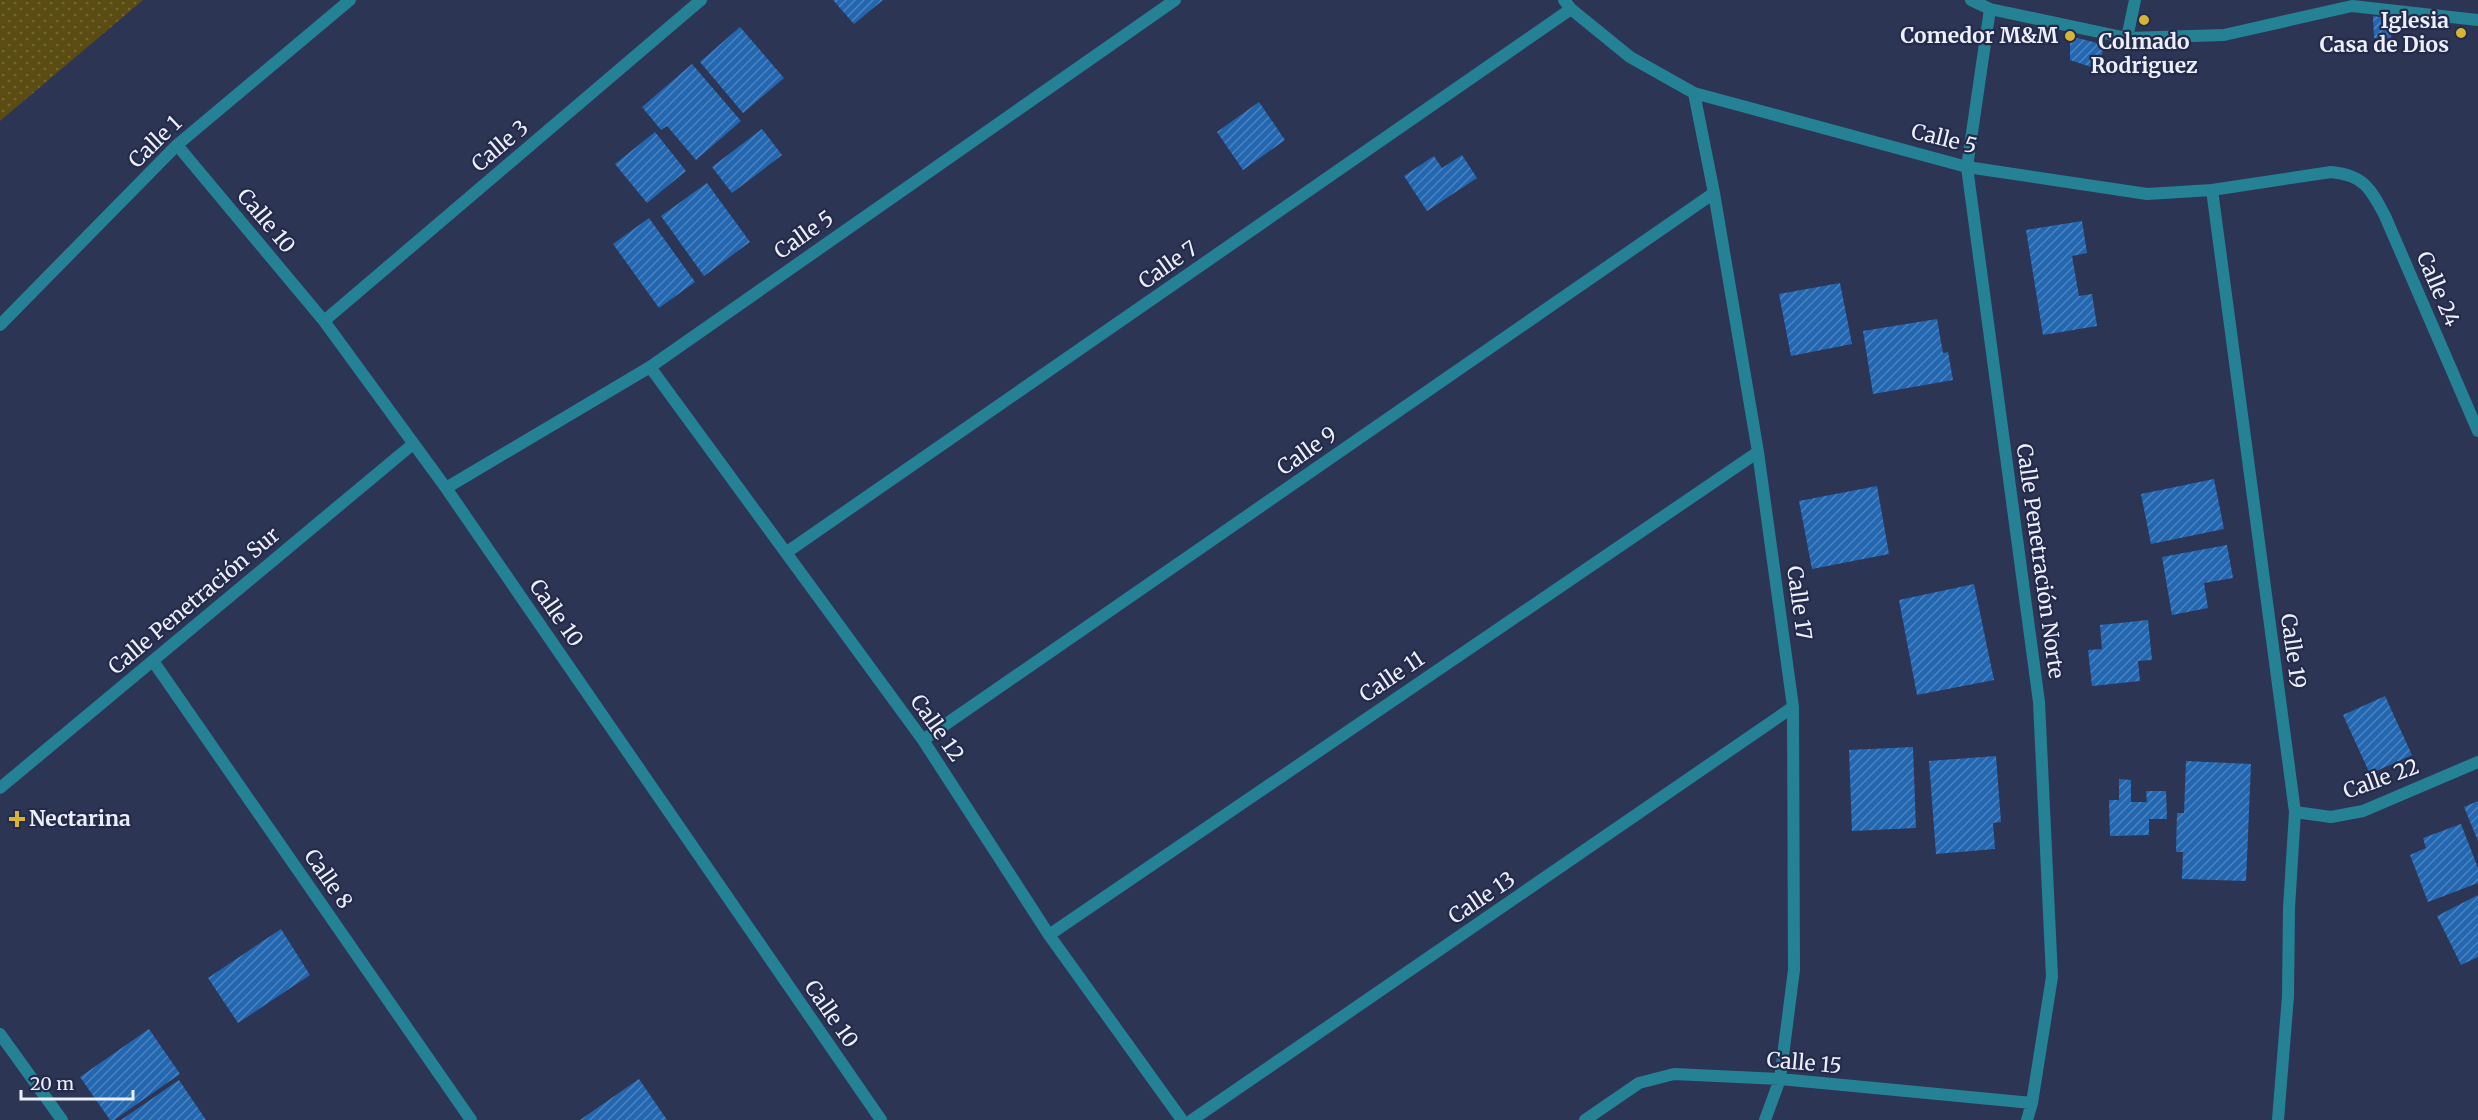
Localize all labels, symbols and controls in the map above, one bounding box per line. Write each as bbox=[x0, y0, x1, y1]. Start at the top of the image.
place label: Iglesia Casa de Dios bbox=[2320, 7, 2449, 58]
marker: Colmado Rodriguez bbox=[2137, 13, 2151, 27]
place label: Comedor M&M bbox=[1900, 22, 2059, 49]
marker: Iglesia Casa de Dios bbox=[2454, 26, 2468, 40]
place label: Colmado Rodriguez bbox=[2090, 28, 2198, 79]
marker: Comedor M&M bbox=[2063, 29, 2077, 43]
street label: Calle 1 bbox=[122, 110, 187, 173]
street label: Calle 3 bbox=[466, 114, 534, 177]
street label: Calle 5 bbox=[1909, 117, 1980, 160]
street label: Calle 10 bbox=[232, 183, 301, 259]
street label: Calle 5 bbox=[769, 204, 839, 265]
street label: Calle 7 bbox=[1133, 235, 1203, 295]
street label: Calle 24 bbox=[2411, 247, 2466, 330]
street label: Calle 9 bbox=[1272, 420, 1342, 481]
street label: Calle Penetración Norte bbox=[2011, 442, 2070, 680]
street label: Calle Penetración Sur bbox=[103, 521, 285, 680]
street label: Calle 17 bbox=[1781, 564, 1818, 642]
street label: Calle 10 bbox=[523, 574, 589, 652]
street label: Calle 19 bbox=[2275, 612, 2312, 690]
street label: Calle 11 bbox=[1354, 645, 1429, 708]
street label: Calle 12 bbox=[905, 689, 970, 767]
street label: Calle 22 bbox=[2339, 752, 2422, 805]
place label: Nectarina bbox=[29, 805, 131, 832]
marker: Nectarina bbox=[10, 812, 24, 826]
street label: Calle 8 bbox=[298, 844, 359, 914]
street label: Calle 13 bbox=[1443, 865, 1520, 930]
street label: Calle 10 bbox=[798, 975, 864, 1053]
street label: Calle 15 bbox=[1765, 1046, 1843, 1079]
scale bar bbox=[21, 1063, 134, 1101]
text: 20 m bbox=[30, 1072, 74, 1095]

